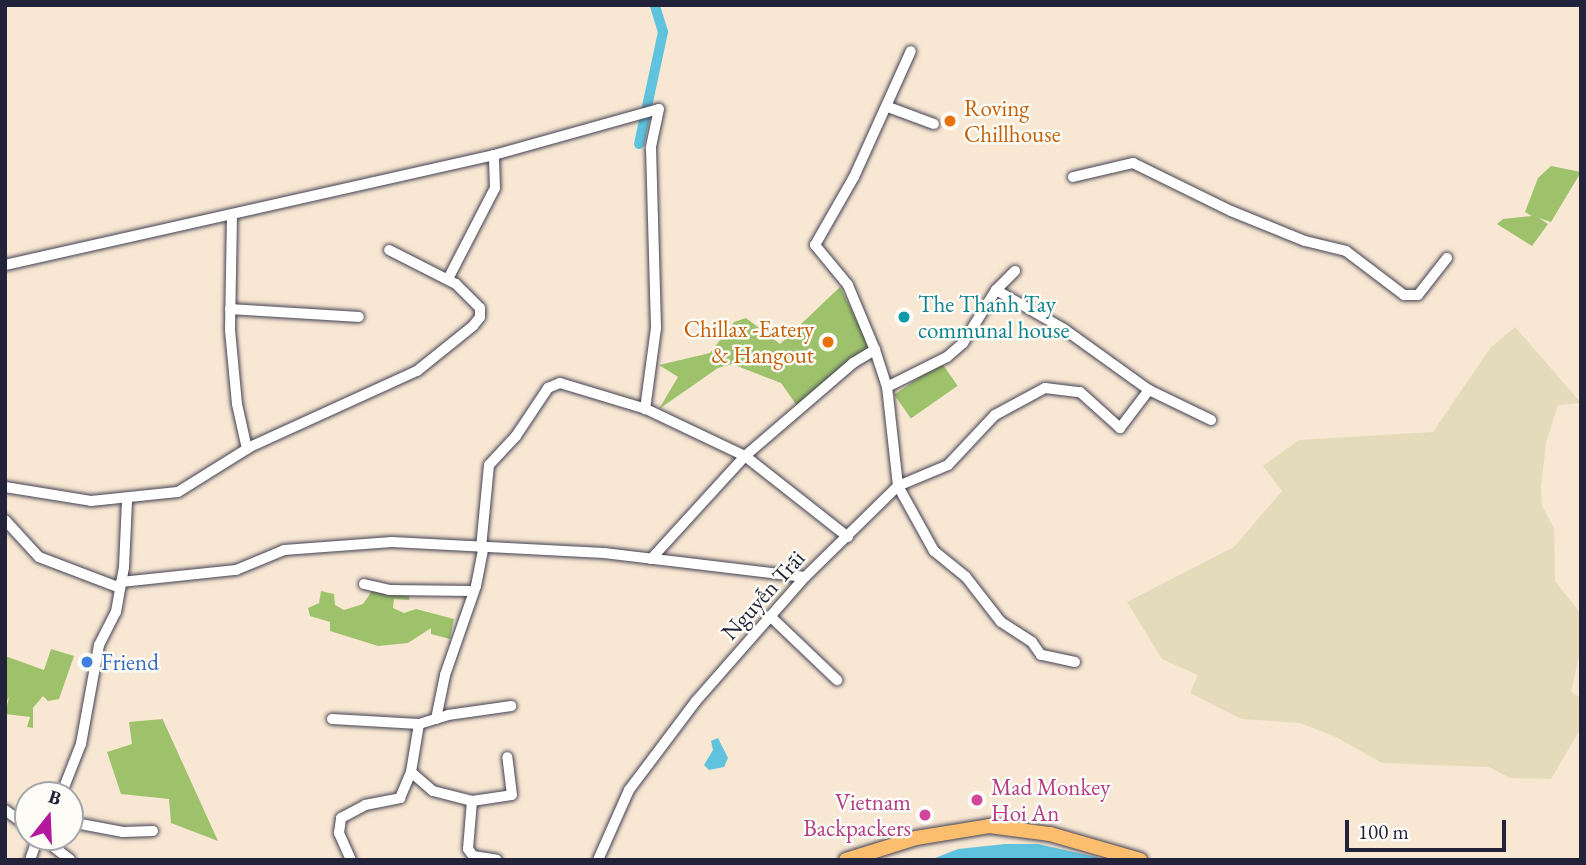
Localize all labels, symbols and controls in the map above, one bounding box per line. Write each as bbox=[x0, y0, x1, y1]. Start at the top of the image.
place label: Roving Chillhouse bbox=[964, 94, 1061, 148]
marker: Roving Chillhouse bbox=[942, 113, 958, 129]
place label: The Thanh Tay communal house bbox=[918, 290, 1069, 344]
marker: The Thanh Tay communal house bbox=[896, 309, 912, 325]
place label: Chillax -Eatery & Hangout bbox=[684, 315, 814, 369]
marker: Chillax -Eatery & Hangout bbox=[820, 334, 836, 350]
street label: Nguyễn Trãi bbox=[716, 544, 810, 646]
place label: Friend bbox=[101, 648, 159, 676]
marker: Friend bbox=[79, 654, 95, 670]
place label: Mad Monkey Hoi An bbox=[991, 773, 1110, 827]
north arrow bbox=[14, 781, 84, 851]
text: B bbox=[46, 784, 65, 811]
place label: Vietnam Backpackers bbox=[803, 788, 911, 842]
marker: Mad Monkey Hoi An bbox=[969, 792, 985, 808]
scale bar bbox=[1348, 806, 1509, 850]
marker: Vietnam Backpackers bbox=[917, 807, 933, 823]
text: 100 m bbox=[1358, 818, 1409, 845]

